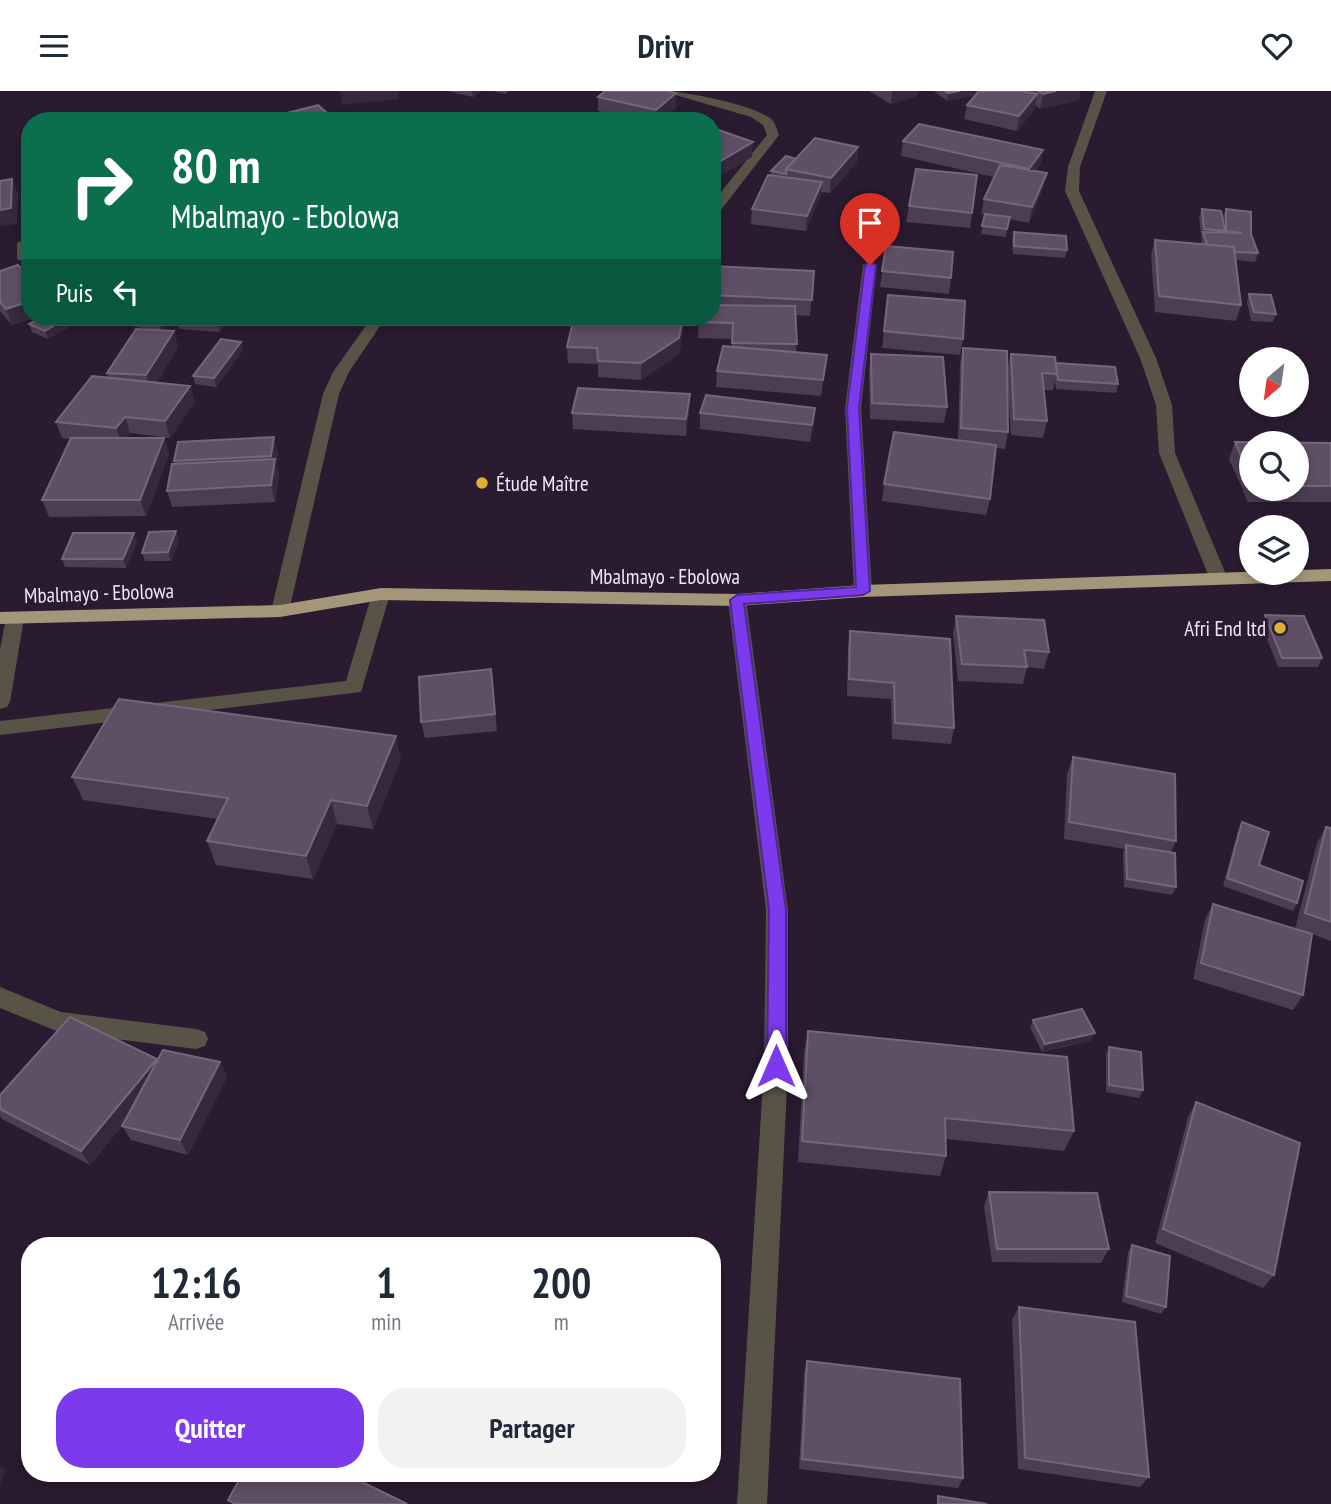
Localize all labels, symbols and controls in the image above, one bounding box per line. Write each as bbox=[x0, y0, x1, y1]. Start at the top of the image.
text: Drivr bbox=[638, 25, 693, 67]
icon: menu bbox=[35, 27, 73, 65]
icon: heart bbox=[1258, 27, 1296, 65]
text: 80 m bbox=[171, 133, 260, 197]
icon: right bbox=[56, 140, 147, 231]
pin bbox=[840, 193, 900, 265]
text: Mbalmayo - Ebolowa bbox=[171, 195, 400, 237]
icon: arrive bbox=[851, 204, 889, 242]
icon: left bbox=[107, 273, 145, 311]
text: Puis bbox=[56, 276, 93, 309]
north arrow bbox=[1239, 347, 1309, 417]
map controls bbox=[1239, 347, 1309, 585]
button: search bbox=[1239, 431, 1309, 501]
place label: Étude Maître bbox=[496, 470, 589, 497]
marker: Étude Maître bbox=[474, 475, 490, 491]
button: layers bbox=[1239, 515, 1309, 585]
street label: Mbalmayo - Ebolowa bbox=[590, 563, 740, 590]
street label: Mbalmayo - Ebolowa bbox=[24, 577, 174, 609]
place label: Afri End ltd bbox=[1184, 615, 1266, 642]
marker: Afri End ltd bbox=[1272, 620, 1288, 636]
position arrow bbox=[739, 1029, 813, 1103]
text: 12:16 bbox=[151, 1255, 242, 1310]
text: 1 bbox=[376, 1255, 396, 1310]
text: 200 bbox=[531, 1255, 591, 1310]
text: Arrivée bbox=[168, 1307, 224, 1336]
text: min bbox=[371, 1307, 401, 1336]
text: m bbox=[554, 1307, 569, 1336]
button: Quitter bbox=[56, 1388, 364, 1468]
button: Partager bbox=[378, 1388, 686, 1468]

